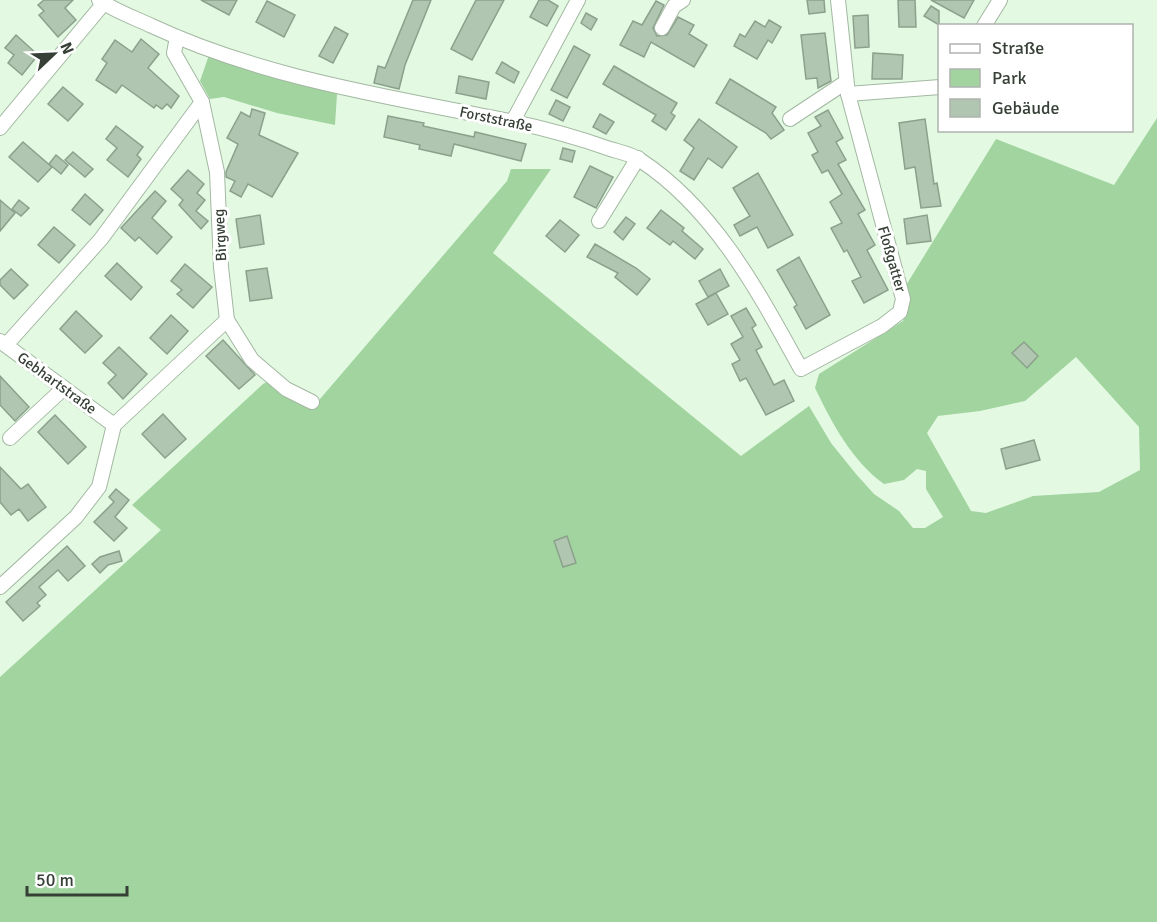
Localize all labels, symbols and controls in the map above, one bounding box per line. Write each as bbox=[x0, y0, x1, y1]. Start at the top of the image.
north arrow bbox=[24, 24, 84, 84]
legend bbox=[938, 24, 1133, 132]
text: Straße bbox=[992, 37, 1044, 59]
text: N bbox=[56, 39, 78, 58]
text: Park bbox=[992, 67, 1027, 89]
text: Gebäude bbox=[992, 97, 1060, 119]
street label: Forststraße bbox=[458, 102, 534, 136]
street label: Birgweg bbox=[210, 208, 230, 262]
street label: Floßgatter bbox=[874, 224, 910, 295]
street label: Gebhartstraße bbox=[14, 348, 100, 418]
scale bar bbox=[27, 859, 128, 897]
text: 50 m bbox=[36, 869, 74, 891]

